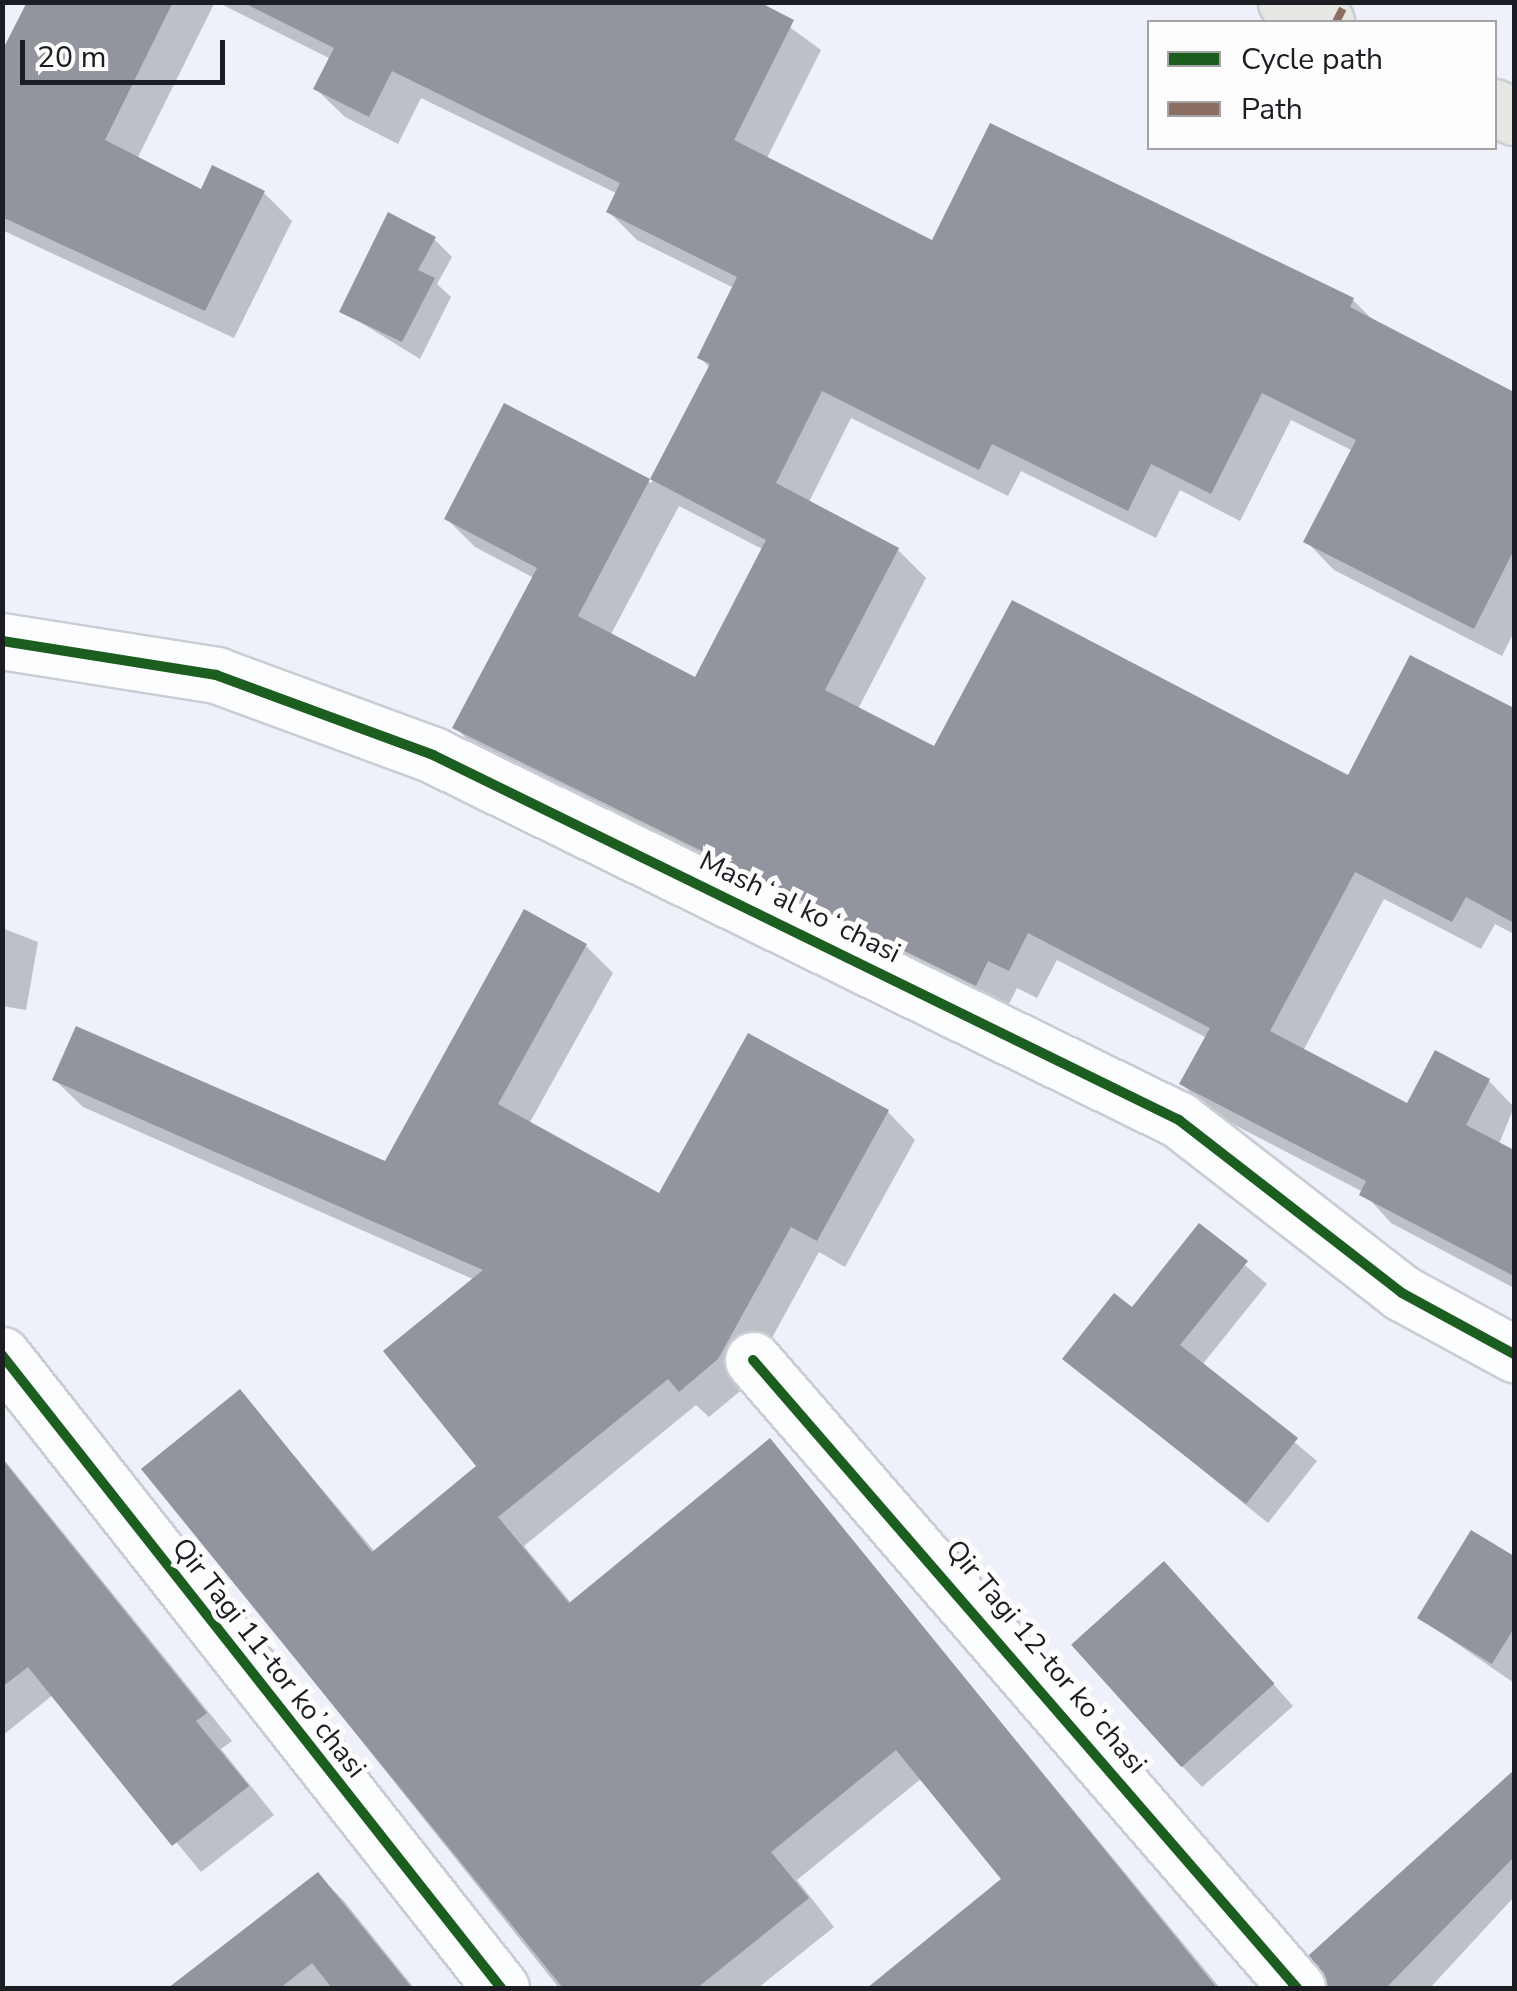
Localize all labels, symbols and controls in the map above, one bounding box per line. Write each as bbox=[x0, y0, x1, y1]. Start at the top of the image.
scale bar bbox=[25, 20, 230, 82]
legend bbox=[1147, 20, 1497, 150]
text: 20 m bbox=[37, 37, 106, 78]
text: Cycle path bbox=[1241, 39, 1383, 80]
text: Path bbox=[1241, 89, 1303, 130]
street label: Mashʻal koʻchasi bbox=[694, 844, 906, 970]
street label: Qir Tagi 11-tor koʼchasi bbox=[165, 1532, 373, 1784]
street label: Qir Tagi 12-tor koʼchasi bbox=[938, 1533, 1154, 1781]

